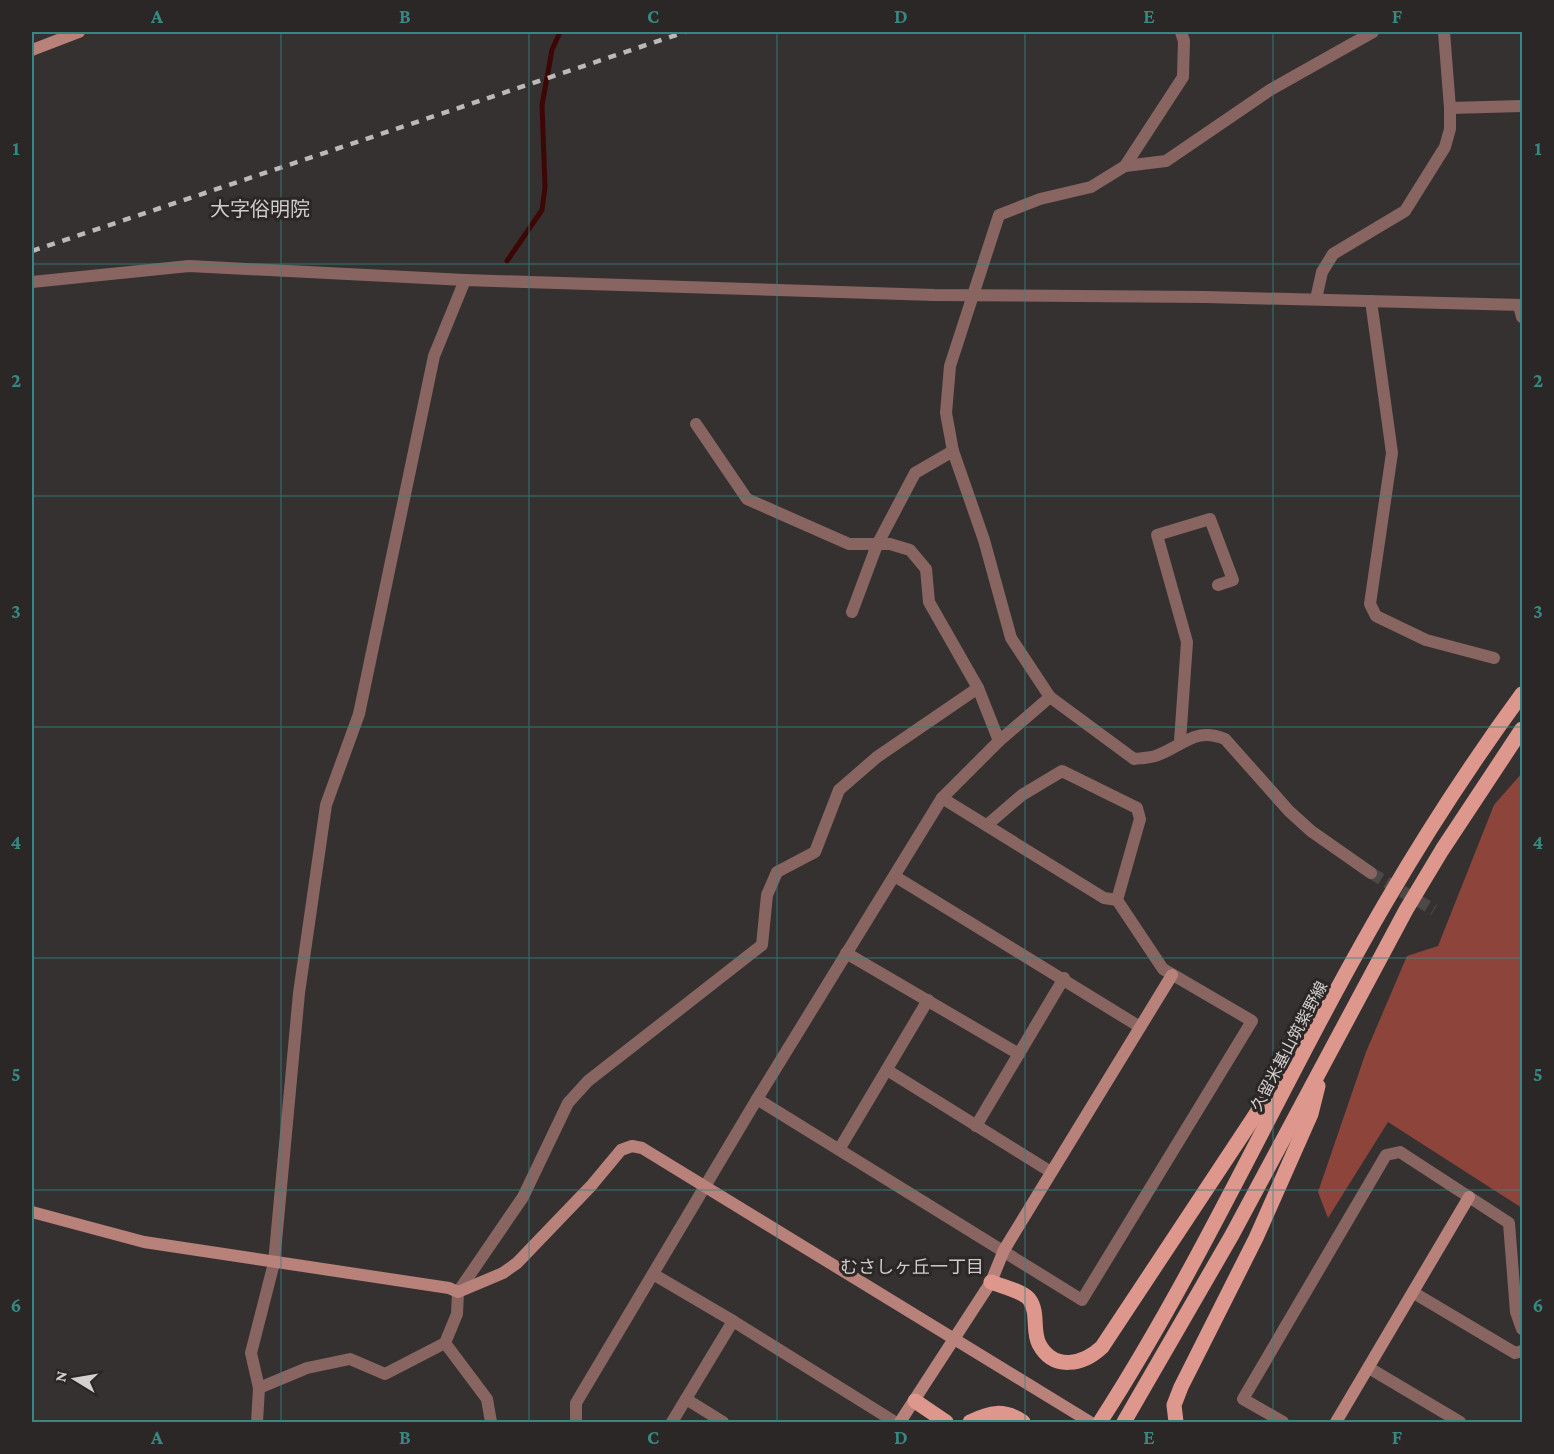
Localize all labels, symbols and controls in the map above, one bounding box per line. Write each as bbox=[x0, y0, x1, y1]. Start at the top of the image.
text: A bbox=[150, 5, 164, 27]
text: B bbox=[399, 5, 411, 27]
text: C bbox=[647, 5, 659, 27]
text: D bbox=[894, 5, 908, 27]
text: E bbox=[1143, 5, 1155, 27]
text: F bbox=[1392, 5, 1403, 27]
text: 1 bbox=[12, 137, 20, 159]
text: 1 bbox=[1534, 137, 1542, 159]
district label: 大字俗明院 bbox=[210, 198, 310, 220]
text: 2 bbox=[11, 369, 21, 391]
text: 2 bbox=[1533, 369, 1543, 391]
text: 3 bbox=[11, 600, 21, 622]
text: 3 bbox=[1533, 600, 1543, 622]
text: 4 bbox=[11, 831, 22, 853]
text: 4 bbox=[1533, 831, 1544, 853]
street label: 久留米基山筑紫野線 bbox=[1248, 978, 1330, 1114]
text: 5 bbox=[11, 1063, 21, 1085]
text: 5 bbox=[1533, 1063, 1543, 1085]
district label: むさしヶ丘一丁目 bbox=[840, 1257, 984, 1277]
text: 6 bbox=[11, 1294, 21, 1316]
text: 6 bbox=[1533, 1294, 1543, 1316]
north arrow bbox=[45, 1349, 105, 1409]
text: N bbox=[51, 1369, 70, 1383]
text: A bbox=[150, 1426, 164, 1448]
text: B bbox=[399, 1426, 411, 1448]
text: C bbox=[647, 1426, 659, 1448]
text: D bbox=[894, 1426, 908, 1448]
text: E bbox=[1143, 1426, 1155, 1448]
text: F bbox=[1392, 1426, 1403, 1448]

